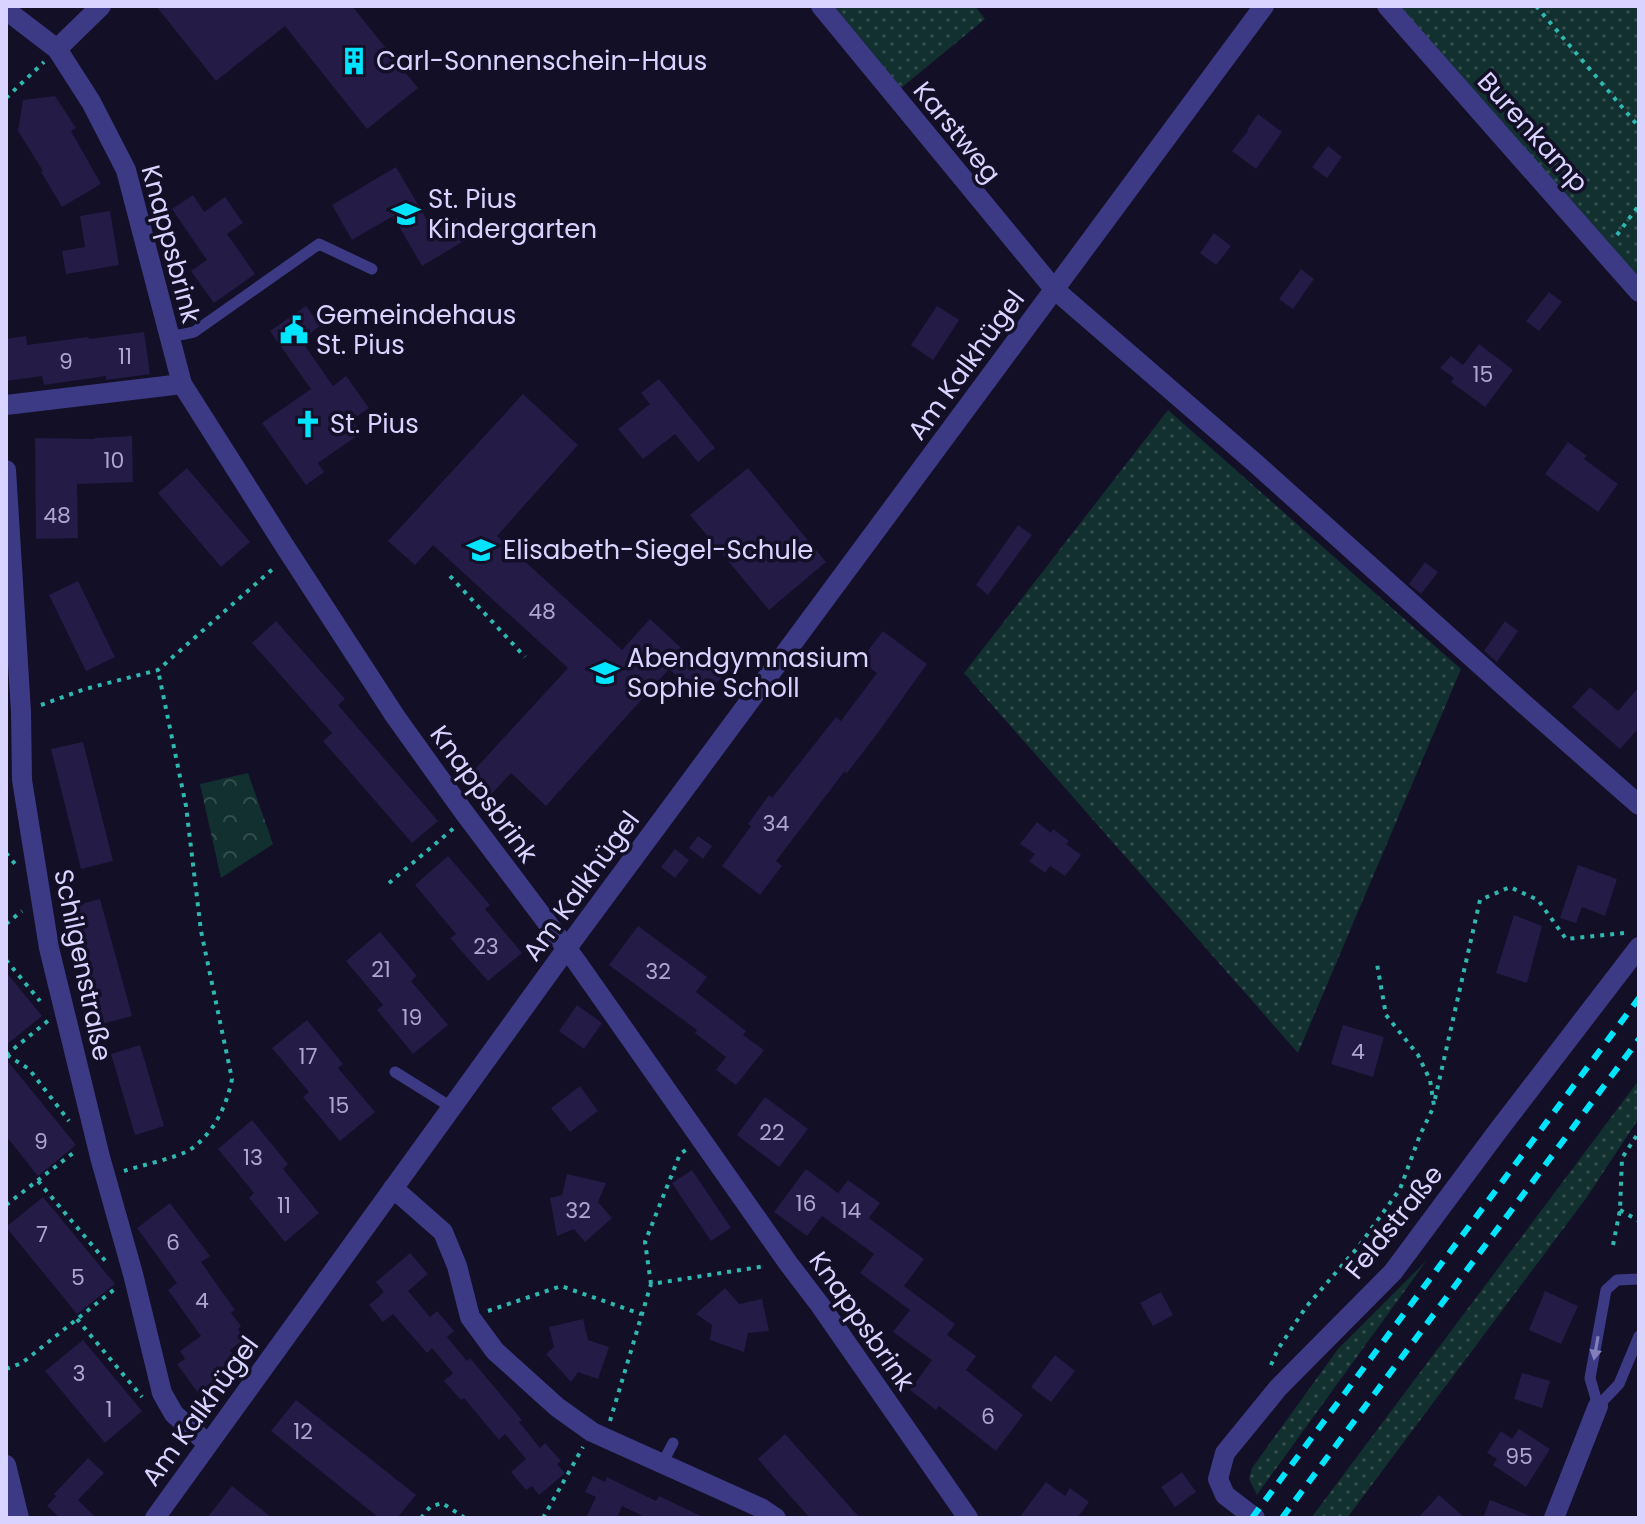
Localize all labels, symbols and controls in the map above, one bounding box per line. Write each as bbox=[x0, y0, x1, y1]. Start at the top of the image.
place label: Carl-Sonnenschein-Haus bbox=[376, 43, 707, 79]
building icon: Carl-Sonnenschein-Haus bbox=[339, 46, 369, 76]
street label: Burenkamp bbox=[1469, 64, 1597, 200]
street label: Karstweg bbox=[905, 74, 1009, 190]
street label: Knappsbrink bbox=[133, 161, 210, 328]
place label: St. Pius Kindergarten bbox=[428, 181, 597, 247]
school or university icon: St. Pius Kindergarten bbox=[391, 199, 421, 229]
street label: Am Kalkhügel bbox=[899, 283, 1033, 447]
place label: Gemeindehaus St. Pius bbox=[316, 297, 516, 363]
public building icon: Gemeindehaus St. Pius bbox=[279, 315, 309, 345]
house number: 11 bbox=[118, 341, 132, 372]
house number: 9 bbox=[59, 346, 73, 377]
house number: 15 bbox=[1473, 359, 1493, 390]
place label: St. Pius bbox=[330, 406, 419, 442]
church icon: St. Pius bbox=[293, 409, 323, 439]
house number: 10 bbox=[104, 445, 124, 476]
house number: 48 bbox=[43, 500, 71, 531]
place label: Elisabeth-Siegel-Schule bbox=[503, 532, 813, 568]
school or university icon: Elisabeth-Siegel-Schule bbox=[466, 535, 496, 565]
house number: 48 bbox=[528, 596, 556, 627]
place label: Abendgymnasium Sophie Scholl bbox=[627, 640, 869, 706]
school or university icon: Abendgymnasium Sophie Scholl bbox=[590, 658, 620, 688]
street label: Knappsbrink bbox=[422, 718, 547, 871]
street label: Am Kalkhügel bbox=[514, 804, 648, 968]
house number: 34 bbox=[763, 808, 790, 839]
street label: Schilgenstraße bbox=[45, 866, 121, 1064]
house number: 23 bbox=[473, 931, 499, 962]
house number: 21 bbox=[371, 954, 391, 985]
house number: 32 bbox=[645, 956, 671, 987]
house number: 19 bbox=[402, 1002, 422, 1033]
house number: 4 bbox=[1351, 1036, 1365, 1067]
house number: 17 bbox=[298, 1041, 318, 1072]
house number: 15 bbox=[329, 1090, 349, 1121]
house number: 22 bbox=[759, 1117, 785, 1148]
house number: 9 bbox=[34, 1126, 48, 1157]
house number: 13 bbox=[243, 1142, 263, 1173]
street label: Feldstraße bbox=[1337, 1157, 1451, 1287]
house number: 16 bbox=[795, 1188, 817, 1219]
house number: 11 bbox=[277, 1190, 291, 1221]
house number: 32 bbox=[565, 1195, 591, 1226]
house number: 14 bbox=[841, 1195, 862, 1226]
house number: 7 bbox=[36, 1219, 48, 1250]
house number: 6 bbox=[166, 1227, 180, 1258]
street label: Knappsbrink bbox=[801, 1244, 924, 1398]
house number: 5 bbox=[71, 1262, 85, 1293]
house number: 4 bbox=[195, 1285, 209, 1316]
street label: Am Kalkhügel bbox=[133, 1329, 267, 1493]
one-way arrow bbox=[1589, 1336, 1601, 1361]
house number: 3 bbox=[73, 1358, 85, 1389]
house number: 1 bbox=[105, 1394, 113, 1425]
house number: 6 bbox=[981, 1401, 995, 1432]
house number: 12 bbox=[293, 1416, 313, 1447]
house number: 95 bbox=[1505, 1441, 1533, 1472]

